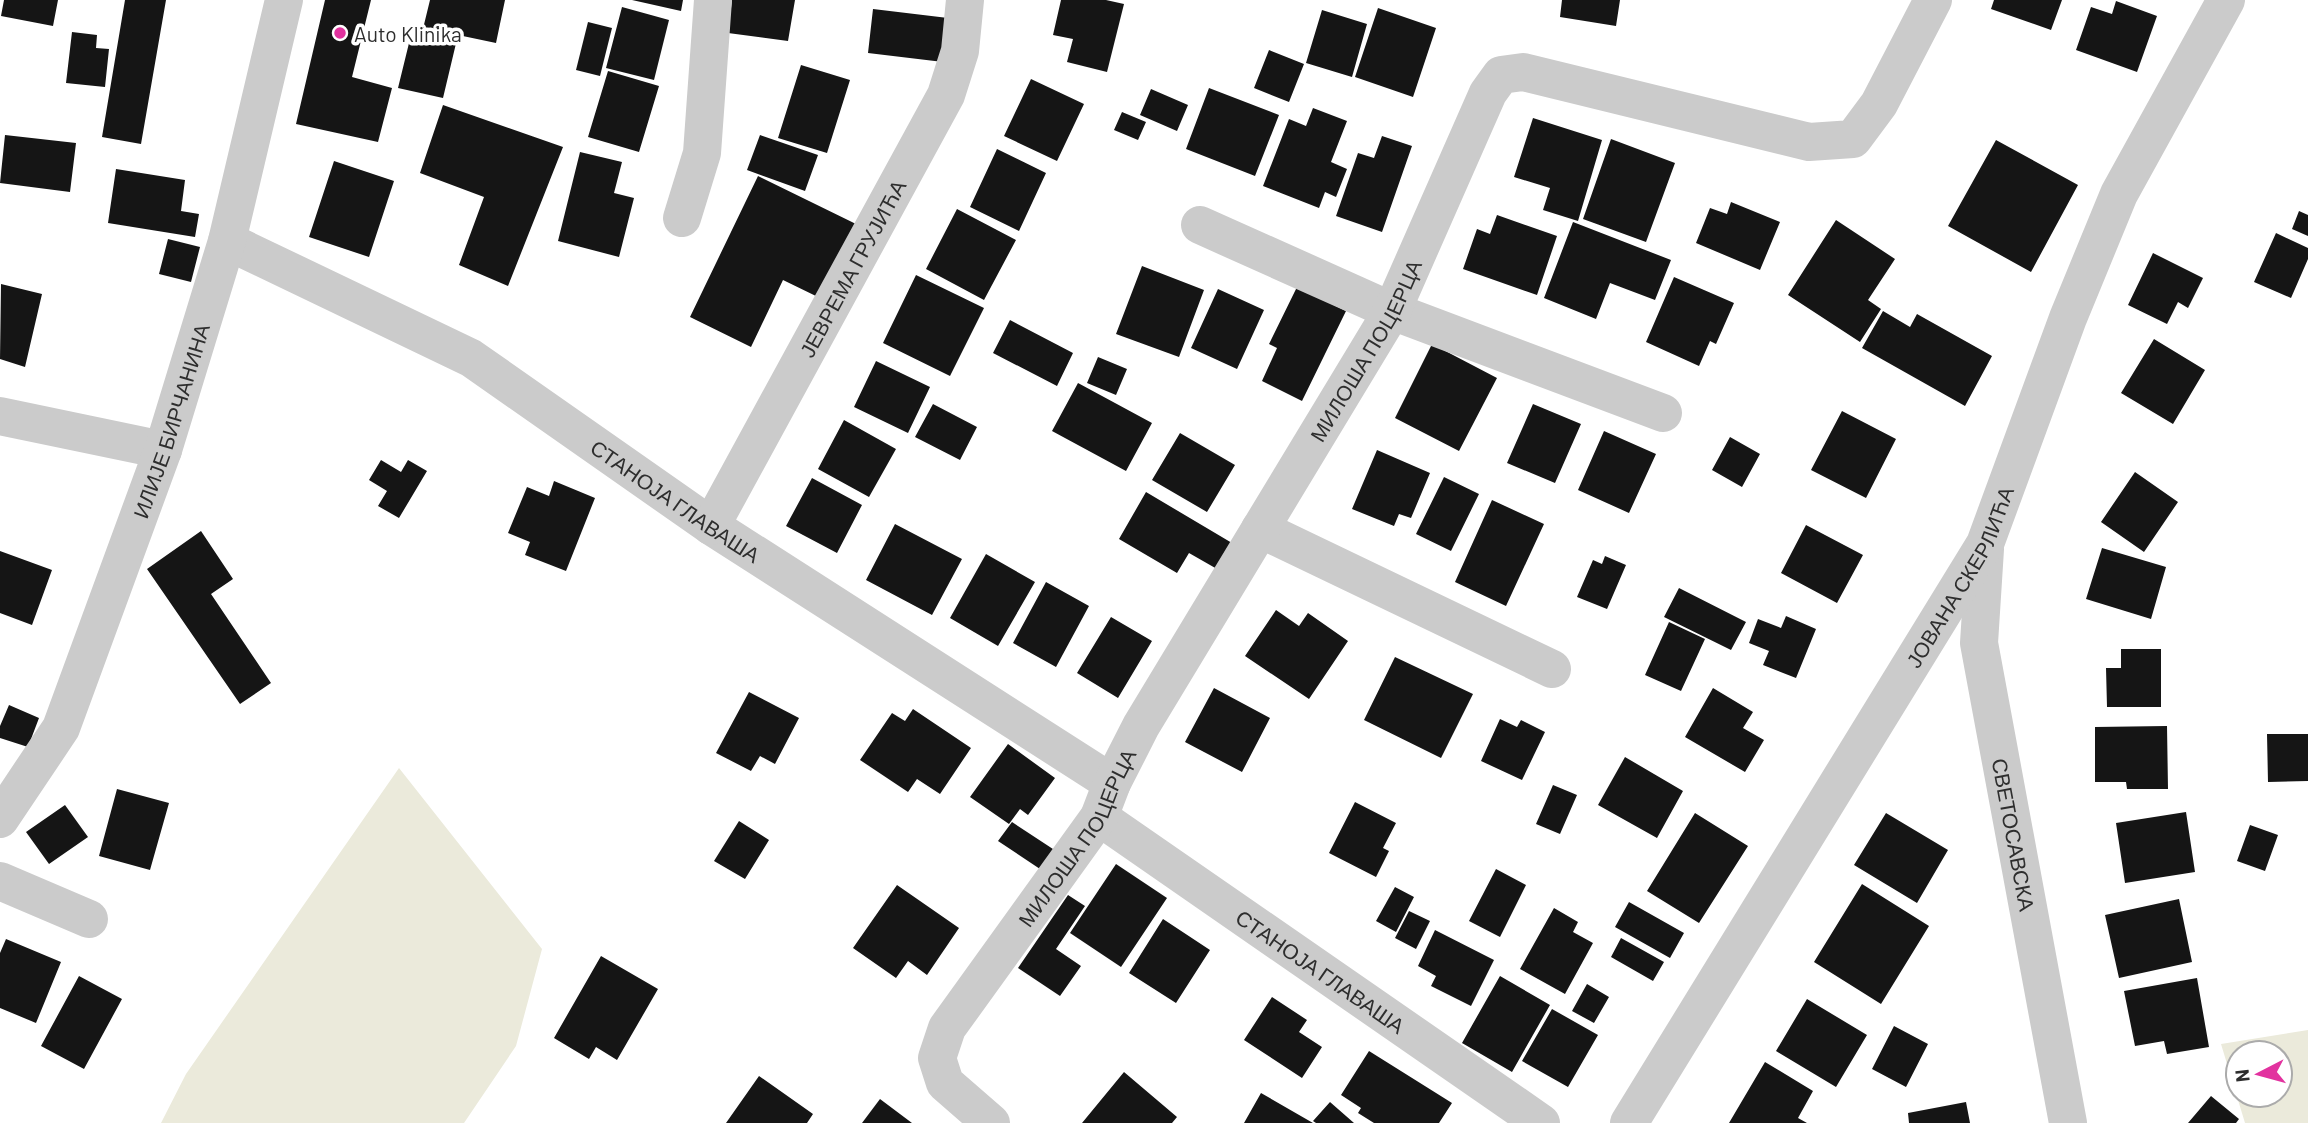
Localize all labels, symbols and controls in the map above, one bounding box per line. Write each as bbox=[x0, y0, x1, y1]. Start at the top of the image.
place label: Auto Klinika bbox=[354, 21, 462, 46]
marker: Auto Klinika bbox=[332, 25, 348, 41]
street label: ЈЕВРЕМА ГРУЈИЋА bbox=[793, 175, 910, 361]
street label: МИЛОША ПОЦЕРЦА bbox=[1304, 255, 1426, 445]
street label: ИЛИЈЕ БИРЧАНИНА bbox=[127, 320, 214, 521]
street label: СТАНОЈА ГЛАВАША bbox=[586, 434, 765, 567]
street label: ЈОВАНА СКЕРЛИЋА bbox=[1900, 483, 2018, 672]
street label: МИЛОША ПОЦЕРЦА bbox=[1012, 744, 1140, 931]
street label: СВЕТОСАВСКА bbox=[1988, 756, 2041, 913]
street label: СТАНОЈА ГЛАВАША bbox=[1232, 904, 1410, 1038]
north arrow bbox=[2224, 1039, 2294, 1109]
text: N bbox=[2229, 1068, 2254, 1083]

